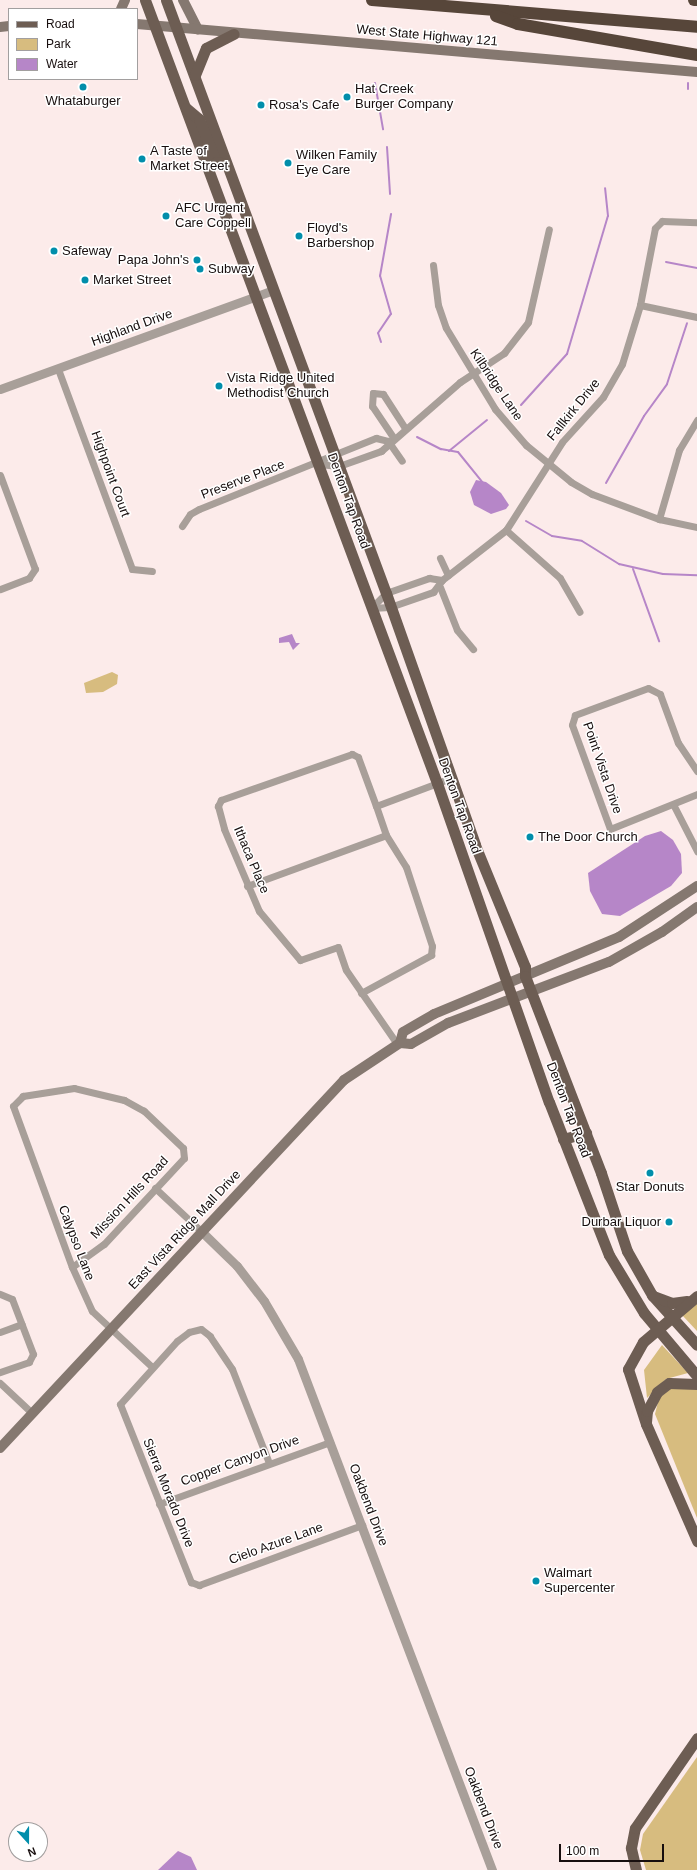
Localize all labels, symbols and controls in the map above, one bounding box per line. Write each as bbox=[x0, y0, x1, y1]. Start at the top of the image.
legend bbox=[8, 8, 138, 80]
text: Road bbox=[46, 17, 75, 31]
street label: West State Highway 121 bbox=[356, 22, 498, 50]
text: Park bbox=[46, 37, 71, 51]
text: Water bbox=[46, 57, 78, 71]
marker: Whataburger bbox=[78, 82, 88, 92]
place label: Hat Creek Burger Company bbox=[355, 82, 453, 113]
marker: Hat Creek Burger Company bbox=[342, 92, 352, 102]
place label: Whataburger bbox=[45, 93, 121, 109]
place label: Rosa's Cafe bbox=[269, 97, 339, 113]
marker: Rosa's Cafe bbox=[256, 100, 266, 110]
place label: A Taste of Market Street bbox=[150, 144, 228, 175]
place label: Wilken Family Eye Care bbox=[296, 148, 377, 179]
marker: A Taste of Market Street bbox=[137, 154, 147, 164]
marker: Wilken Family Eye Care bbox=[283, 158, 293, 168]
place label: AFC Urgent Care Coppell bbox=[175, 201, 251, 232]
marker: AFC Urgent Care Coppell bbox=[160, 210, 172, 222]
place label: Floyd's Barbershop bbox=[307, 221, 374, 252]
marker: Floyd's Barbershop bbox=[294, 231, 304, 241]
place label: Safeway bbox=[62, 243, 112, 259]
marker: Safeway bbox=[49, 246, 59, 256]
place label: Papa John's bbox=[118, 252, 189, 268]
marker: Papa John's bbox=[192, 255, 202, 265]
place label: Subway bbox=[208, 261, 254, 277]
marker: Subway bbox=[195, 264, 205, 274]
place label: Market Street bbox=[93, 272, 171, 288]
marker: Market Street bbox=[80, 275, 90, 285]
street label: Highland Drive bbox=[89, 306, 175, 350]
street label: Kilbridge Lane bbox=[466, 346, 526, 424]
place label: Vista Ridge United Methodist Church bbox=[227, 371, 334, 402]
street label: Fallkirk Drive bbox=[544, 376, 604, 444]
marker: Vista Ridge United Methodist Church bbox=[214, 381, 224, 391]
street label: Highpoint Court bbox=[87, 429, 133, 519]
street label: Denton Tap Road bbox=[323, 451, 373, 551]
street label: Preserve Place bbox=[199, 457, 287, 503]
street label: Point Vista Drive bbox=[579, 720, 625, 816]
street label: Denton Tap Road bbox=[434, 756, 484, 856]
street label: Ithaca Place bbox=[230, 824, 272, 896]
place label: The Door Church bbox=[538, 829, 638, 845]
marker: The Door Church bbox=[525, 832, 535, 842]
street label: Denton Tap Road bbox=[543, 1060, 593, 1160]
street label: Mission Hills Road bbox=[88, 1154, 172, 1242]
street label: East Vista Ridge Mall Drive bbox=[126, 1167, 244, 1293]
marker: Star Donuts bbox=[645, 1168, 655, 1178]
place label: Star Donuts bbox=[616, 1179, 684, 1195]
street label: Calypso Lane bbox=[54, 1203, 98, 1283]
place label: Durbar Liquor bbox=[582, 1214, 661, 1230]
marker: Durbar Liquor bbox=[664, 1217, 674, 1227]
street label: Copper Canyon Drive bbox=[179, 1432, 301, 1490]
street label: Sierra Morado Drive bbox=[139, 1436, 197, 1550]
street label: Oakbend Drive bbox=[345, 1462, 391, 1548]
street label: Cielo Azure Lane bbox=[226, 1520, 326, 1568]
place label: Walmart Supercenter bbox=[544, 1566, 615, 1597]
marker: Walmart Supercenter bbox=[531, 1576, 541, 1586]
street label: Oakbend Drive bbox=[460, 1765, 506, 1851]
north arrow bbox=[8, 1822, 48, 1862]
scale bar bbox=[561, 1836, 666, 1862]
text: 100 m bbox=[566, 1844, 599, 1858]
text: N bbox=[26, 1845, 38, 1859]

